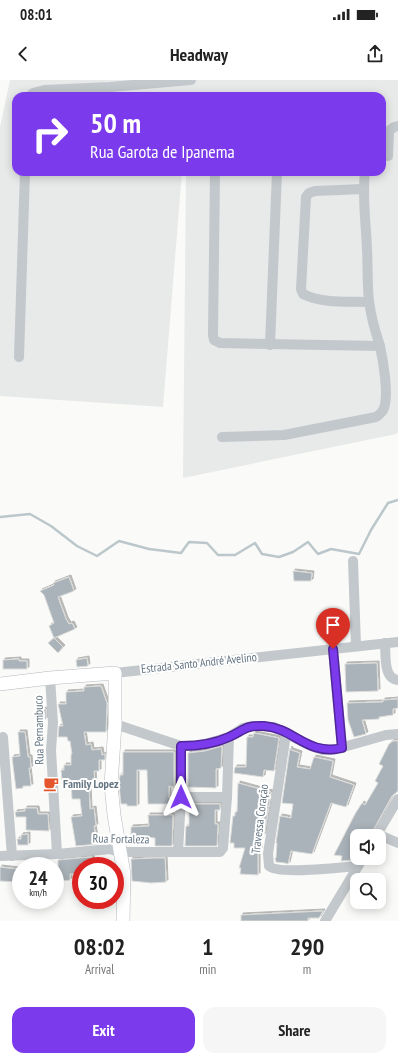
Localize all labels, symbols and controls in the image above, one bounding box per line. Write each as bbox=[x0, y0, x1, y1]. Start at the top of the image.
text: 08:01 bbox=[20, 5, 52, 24]
icon: back bbox=[12, 43, 34, 65]
text: Headway bbox=[170, 43, 228, 66]
icon: share bbox=[364, 43, 386, 65]
text: 50 m bbox=[90, 104, 141, 141]
icon: right bbox=[24, 108, 76, 160]
text: Rua Garota de Ipanema bbox=[90, 140, 235, 163]
pin bbox=[316, 608, 350, 649]
icon: arrive bbox=[322, 614, 344, 636]
street label: Estrada Santo André Avelino bbox=[140, 649, 258, 676]
street label: Rua Pernambuco bbox=[30, 695, 47, 765]
cafe icon: Family Lopez bbox=[42, 775, 60, 793]
place label: Family Lopez bbox=[63, 776, 119, 791]
position arrow bbox=[160, 776, 202, 818]
street label: Travessa Coração bbox=[248, 783, 271, 855]
map controls bbox=[350, 829, 386, 909]
button: sound bbox=[350, 829, 386, 865]
street label: Rua Fortaleza bbox=[92, 831, 150, 846]
speed limit sign: 30 bbox=[72, 857, 124, 909]
text: 24 bbox=[28, 865, 48, 891]
button: search bbox=[350, 873, 386, 909]
text: km/h bbox=[29, 886, 47, 899]
text: 08:02 bbox=[74, 931, 126, 962]
text: 1 bbox=[202, 931, 213, 962]
text: 290 bbox=[290, 931, 324, 962]
text: Arrival bbox=[85, 961, 114, 978]
text: min bbox=[199, 961, 216, 978]
text: m bbox=[303, 961, 311, 978]
button: Exit bbox=[12, 1007, 195, 1053]
button: Share bbox=[203, 1007, 386, 1053]

